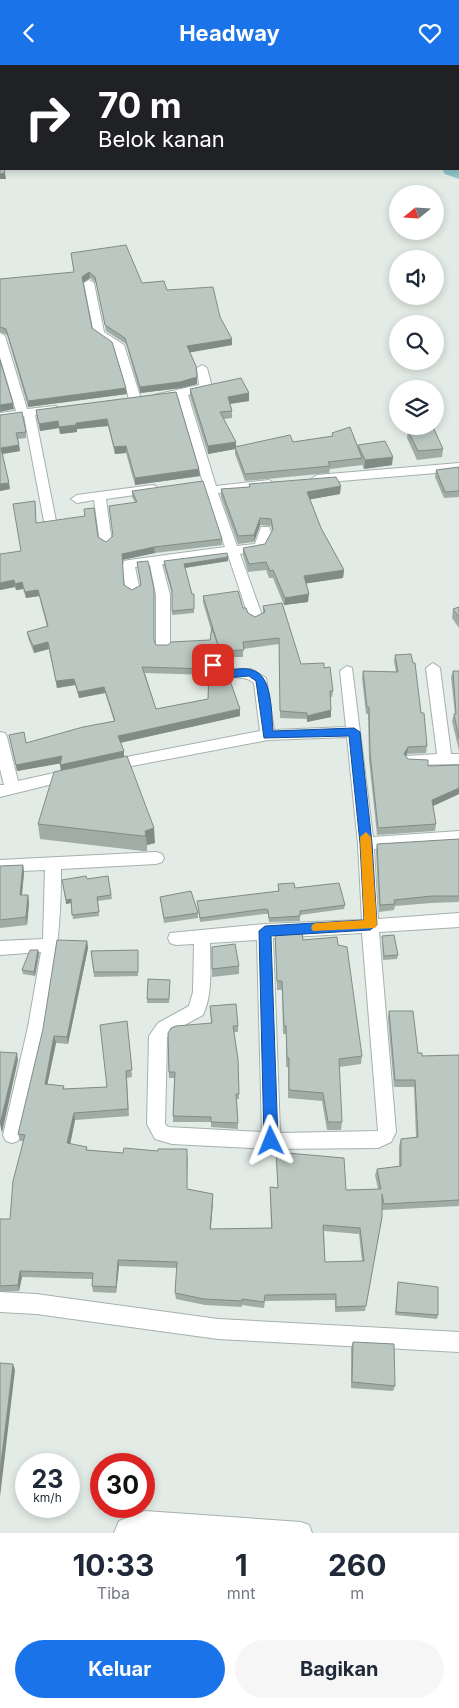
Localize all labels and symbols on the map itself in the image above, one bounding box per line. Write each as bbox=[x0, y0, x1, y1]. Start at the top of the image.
north arrow bbox=[389, 185, 444, 240]
pin bbox=[192, 644, 234, 686]
position arrow bbox=[244, 1114, 296, 1166]
speed limit sign: 30 bbox=[90, 1453, 155, 1518]

